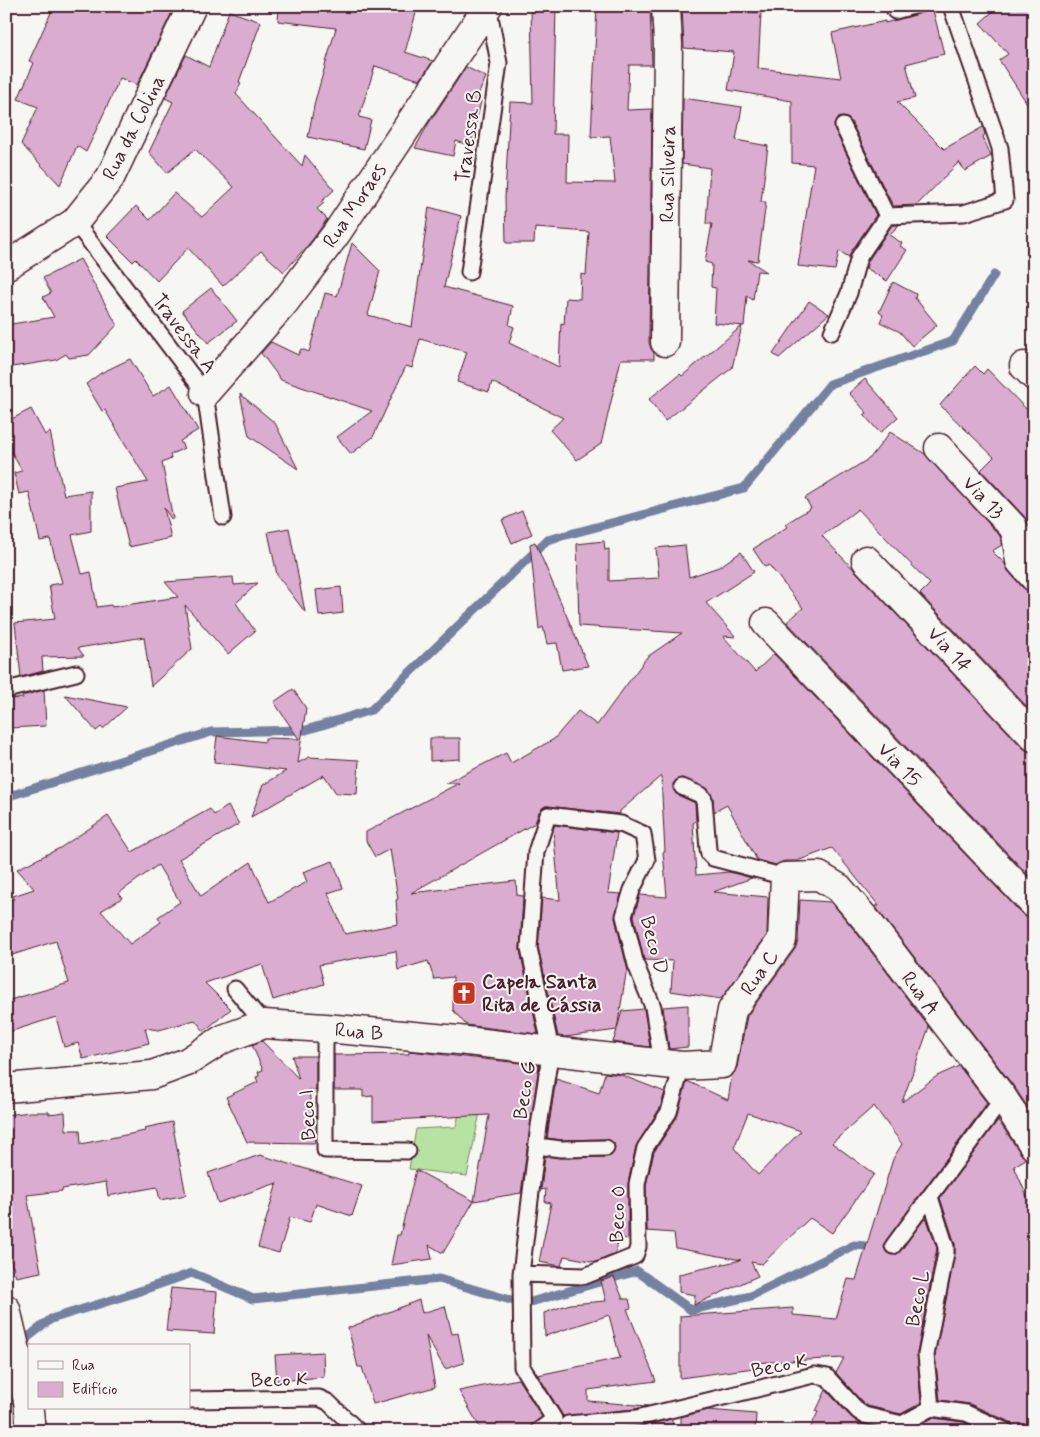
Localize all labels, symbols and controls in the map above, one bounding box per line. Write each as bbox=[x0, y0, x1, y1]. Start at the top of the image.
street label: Rua da Colina bbox=[96, 70, 172, 185]
street label: Travessa B bbox=[450, 88, 489, 184]
street label: Rua Silveira bbox=[654, 125, 683, 223]
street label: Rua Moraes bbox=[317, 158, 394, 253]
street label: Travessa A bbox=[145, 289, 223, 379]
street label: Via 13 bbox=[956, 471, 1010, 526]
street label: Via 14 bbox=[921, 621, 977, 679]
street label: Via 15 bbox=[871, 737, 927, 793]
street label: Beco D bbox=[633, 913, 674, 978]
street label: Rua C bbox=[735, 945, 786, 1001]
street label: Rua A bbox=[894, 966, 945, 1022]
place label: Capela Santa Rita de Cássia bbox=[482, 969, 602, 1019]
church icon: Capela Santa Rita de Cássia bbox=[451, 980, 477, 1006]
street label: Rua B bbox=[334, 1017, 384, 1048]
street label: Beco G bbox=[508, 1059, 543, 1121]
street label: Beco I bbox=[294, 1089, 323, 1141]
street label: Beco O bbox=[604, 1185, 633, 1243]
street label: Beco L bbox=[900, 1268, 937, 1329]
legend bbox=[28, 1344, 190, 1410]
street label: Beco K bbox=[749, 1348, 810, 1385]
text: Rua bbox=[72, 1356, 95, 1376]
street label: Beco K bbox=[250, 1366, 308, 1394]
text: Edifício bbox=[72, 1380, 117, 1400]

